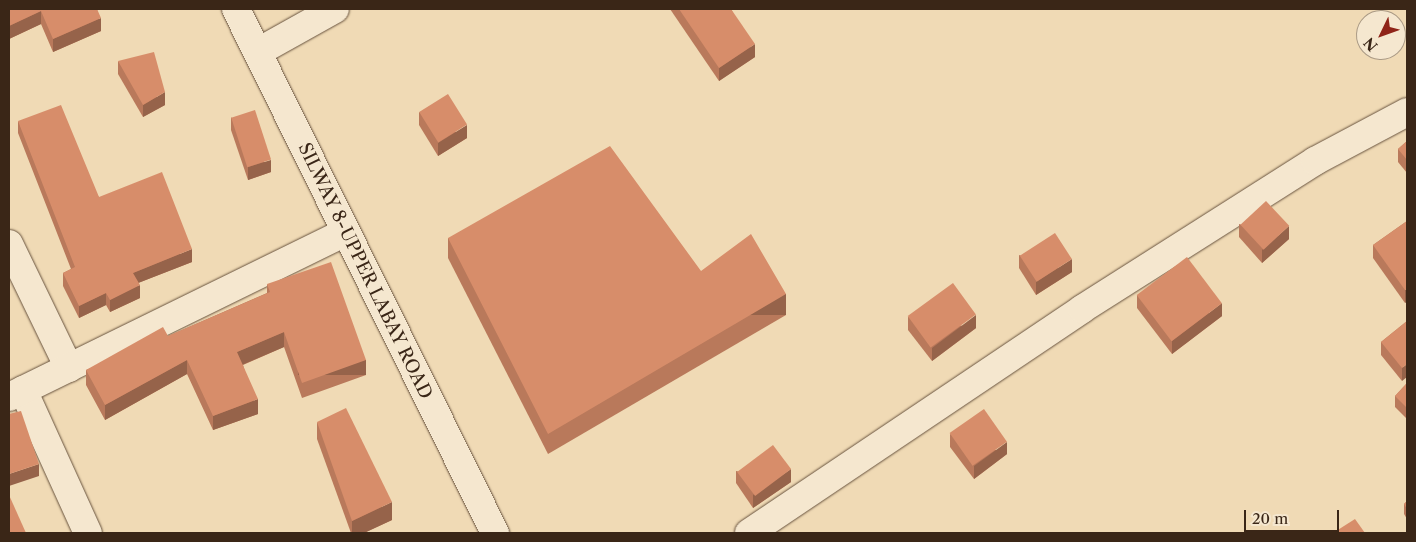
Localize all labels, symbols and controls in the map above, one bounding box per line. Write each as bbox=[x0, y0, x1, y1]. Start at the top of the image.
north arrow bbox=[1356, 10, 1406, 60]
text: N bbox=[1360, 34, 1381, 55]
street label: SILWAY 8-UPPER LABAY ROAD bbox=[293, 138, 437, 404]
scale bar bbox=[1246, 500, 1341, 532]
text: 20 m bbox=[1252, 509, 1288, 528]

